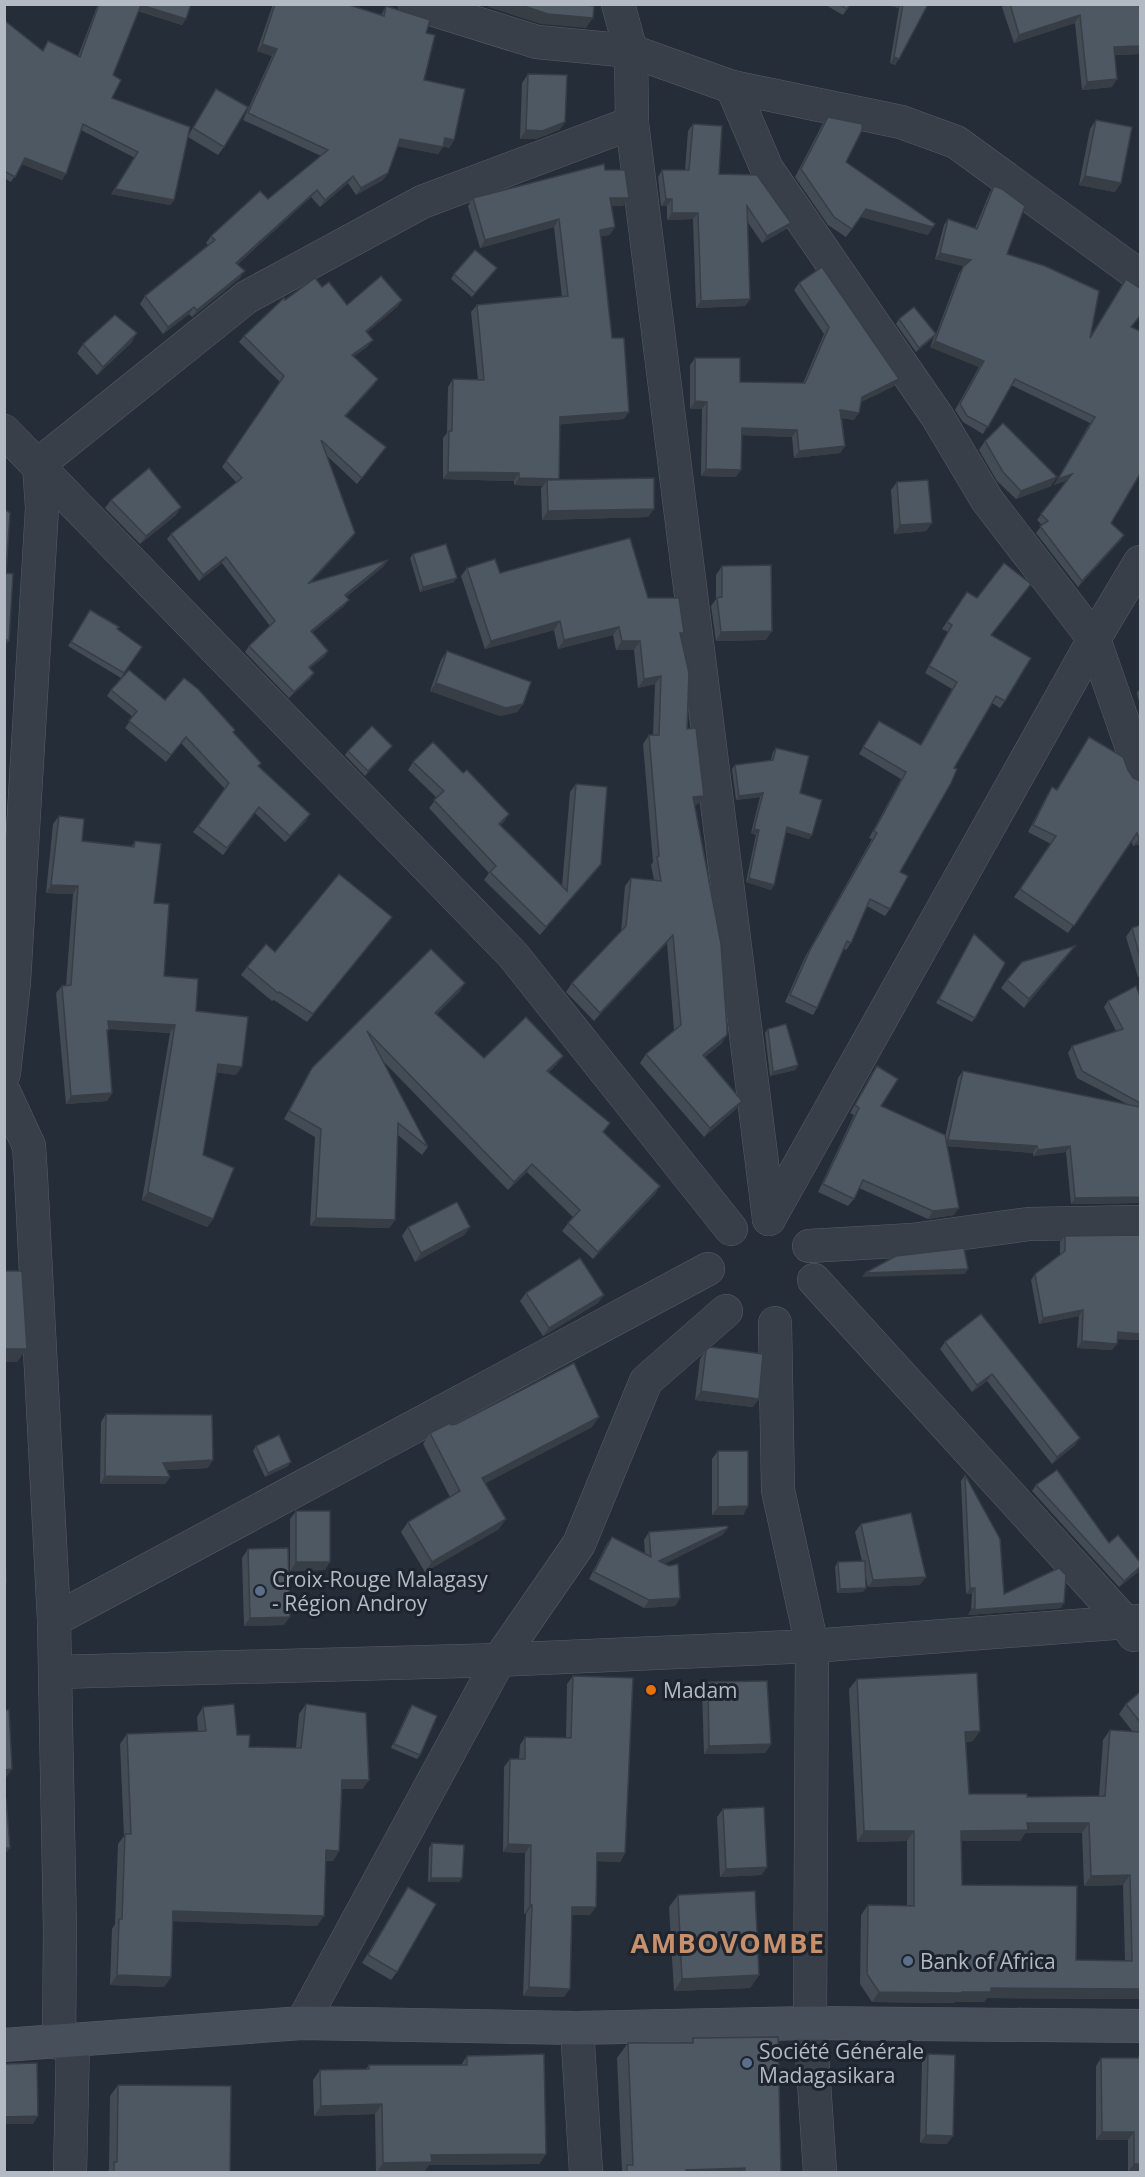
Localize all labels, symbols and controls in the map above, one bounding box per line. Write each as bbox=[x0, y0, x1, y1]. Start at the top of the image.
place label: Croix-Rouge Malagasy - Région Androy bbox=[272, 1565, 488, 1617]
marker: Croix-Rouge Malagasy - Région Androy bbox=[253, 1584, 267, 1598]
place label: Madam bbox=[663, 1676, 738, 1704]
marker: Madam bbox=[644, 1683, 658, 1697]
district label: AMBOVOMBE bbox=[631, 1924, 825, 1961]
place label: Bank of Africa bbox=[920, 1947, 1056, 1975]
marker: Bank of Africa bbox=[901, 1954, 915, 1968]
place label: Société Générale Madagasikara bbox=[759, 2037, 924, 2089]
marker: Société Générale Madagasikara bbox=[740, 2056, 754, 2070]

